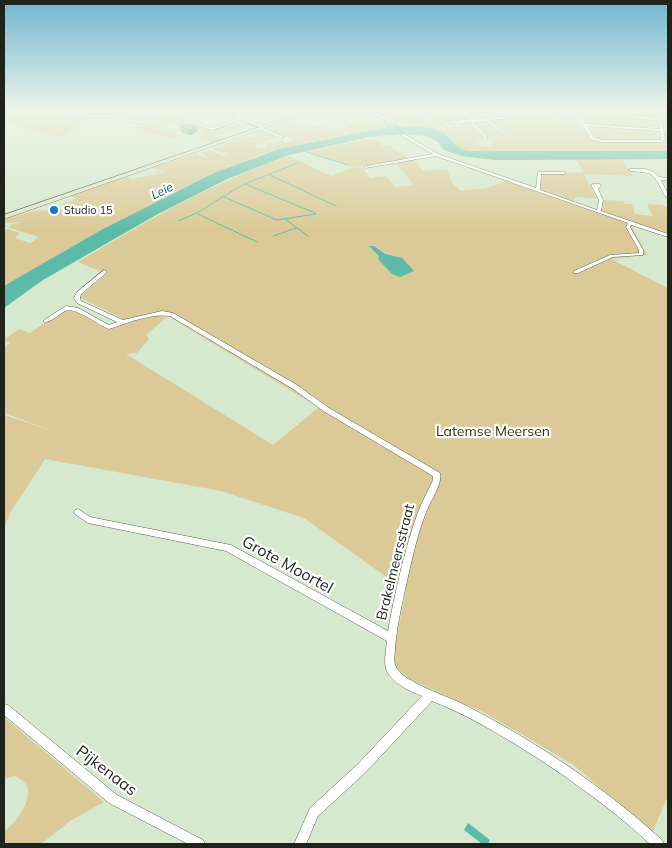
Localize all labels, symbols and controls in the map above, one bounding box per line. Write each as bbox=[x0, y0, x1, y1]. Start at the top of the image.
water label: Leie bbox=[148, 179, 176, 202]
place label: Studio 15 bbox=[64, 203, 113, 217]
marker: Studio 15 bbox=[48, 204, 60, 216]
park label: Latemse Meersen bbox=[436, 422, 550, 440]
street label: Brakelmeersstraat bbox=[372, 502, 418, 622]
street label: Grote Moortel bbox=[239, 531, 337, 597]
street label: Pijkenaas bbox=[73, 741, 142, 799]

